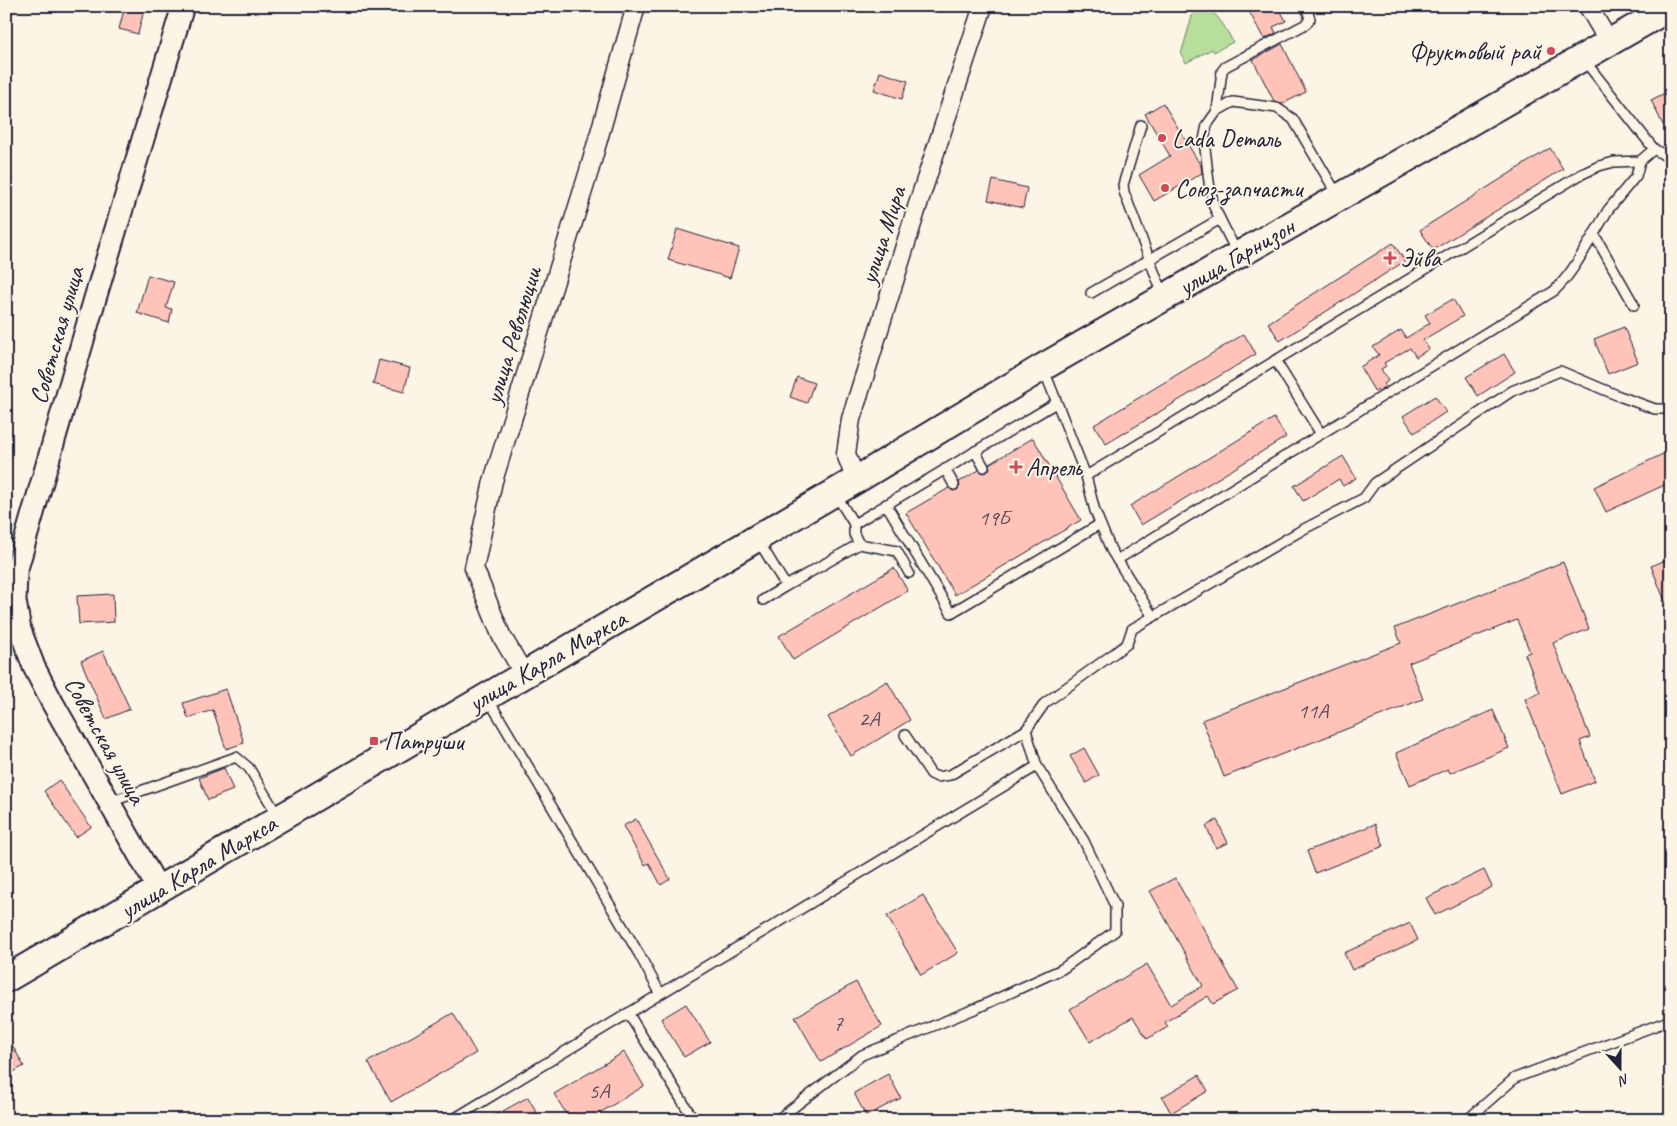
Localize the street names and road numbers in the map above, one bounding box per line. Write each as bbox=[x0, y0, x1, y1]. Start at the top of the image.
street label: улица Мира bbox=[852, 181, 914, 290]
street label: улица Гарнизон bbox=[1171, 210, 1302, 304]
street label: Советская улица bbox=[22, 261, 92, 407]
street label: улица Революции bbox=[476, 261, 550, 410]
street label: улица Карла Маркса bbox=[461, 602, 634, 720]
street label: Советская улица bbox=[57, 671, 154, 812]
street label: улица Карла Маркса bbox=[113, 806, 285, 927]

